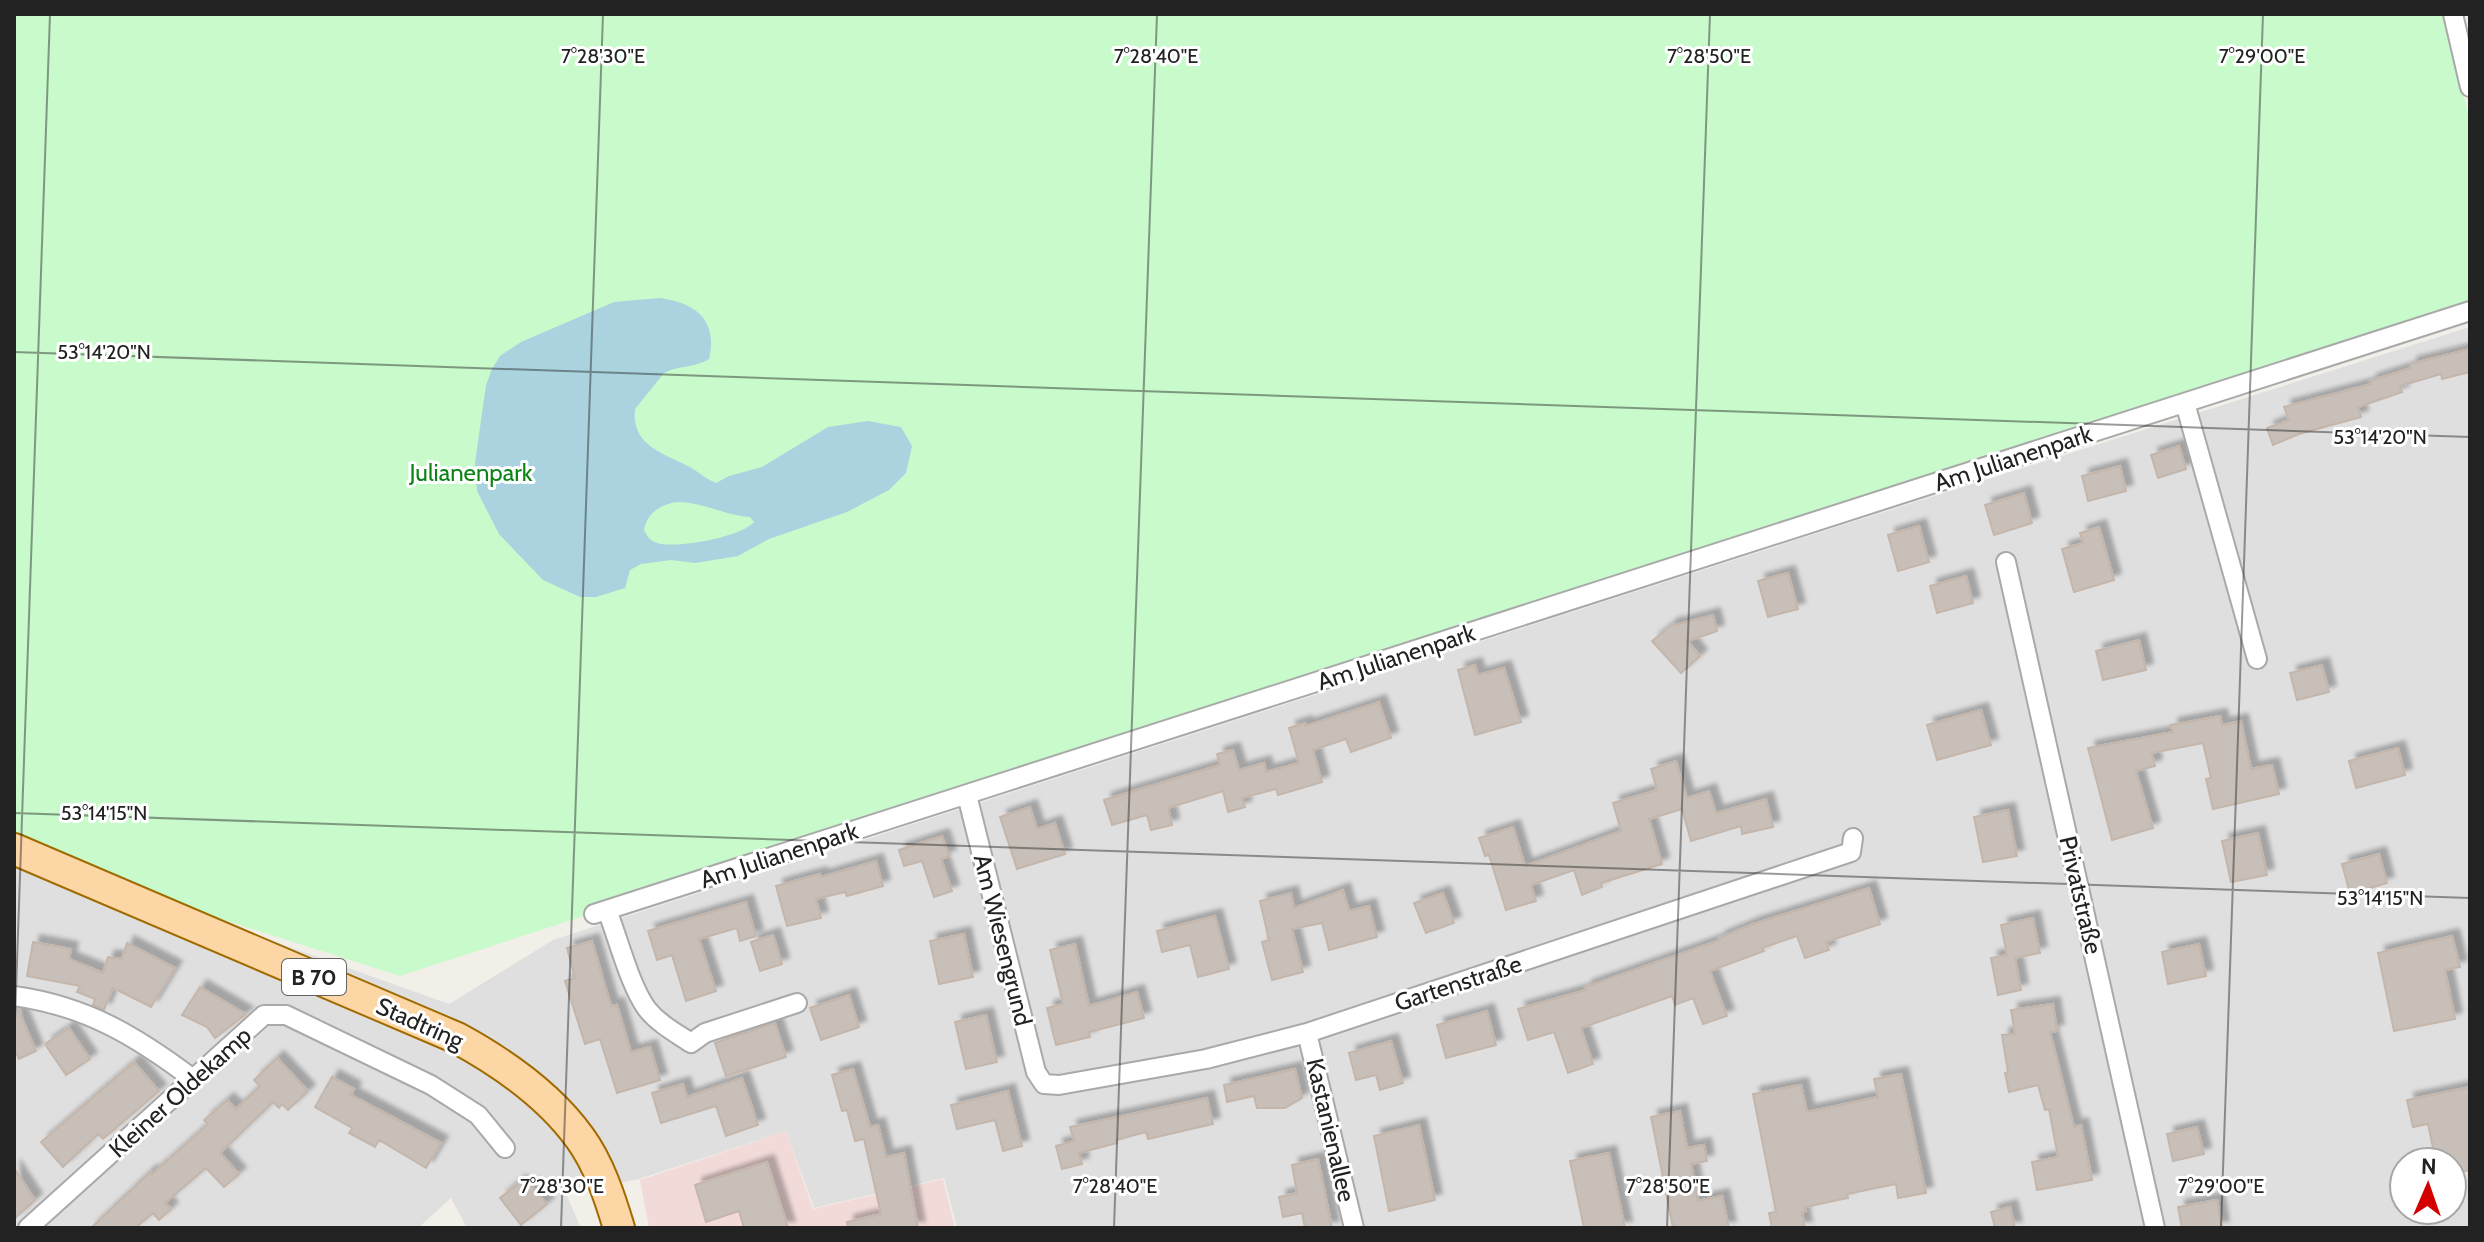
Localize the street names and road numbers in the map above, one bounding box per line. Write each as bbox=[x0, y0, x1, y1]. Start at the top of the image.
street label: Am Julianenpark bbox=[1930, 419, 2096, 497]
street label: Am Julianenpark bbox=[1313, 618, 1479, 696]
street label: Am Julianenpark bbox=[696, 816, 862, 894]
street label: Privatstraße bbox=[2053, 833, 2109, 957]
street label: Am Wiesengrund bbox=[968, 851, 1038, 1029]
street label: Gartenstraße bbox=[1391, 949, 1525, 1017]
road number: B 70 bbox=[282, 959, 346, 995]
street label: Stadtring bbox=[372, 991, 469, 1056]
street label: Kleiner Oldekamp bbox=[103, 1021, 257, 1163]
street label: Kastanienallee bbox=[1300, 1056, 1362, 1204]

